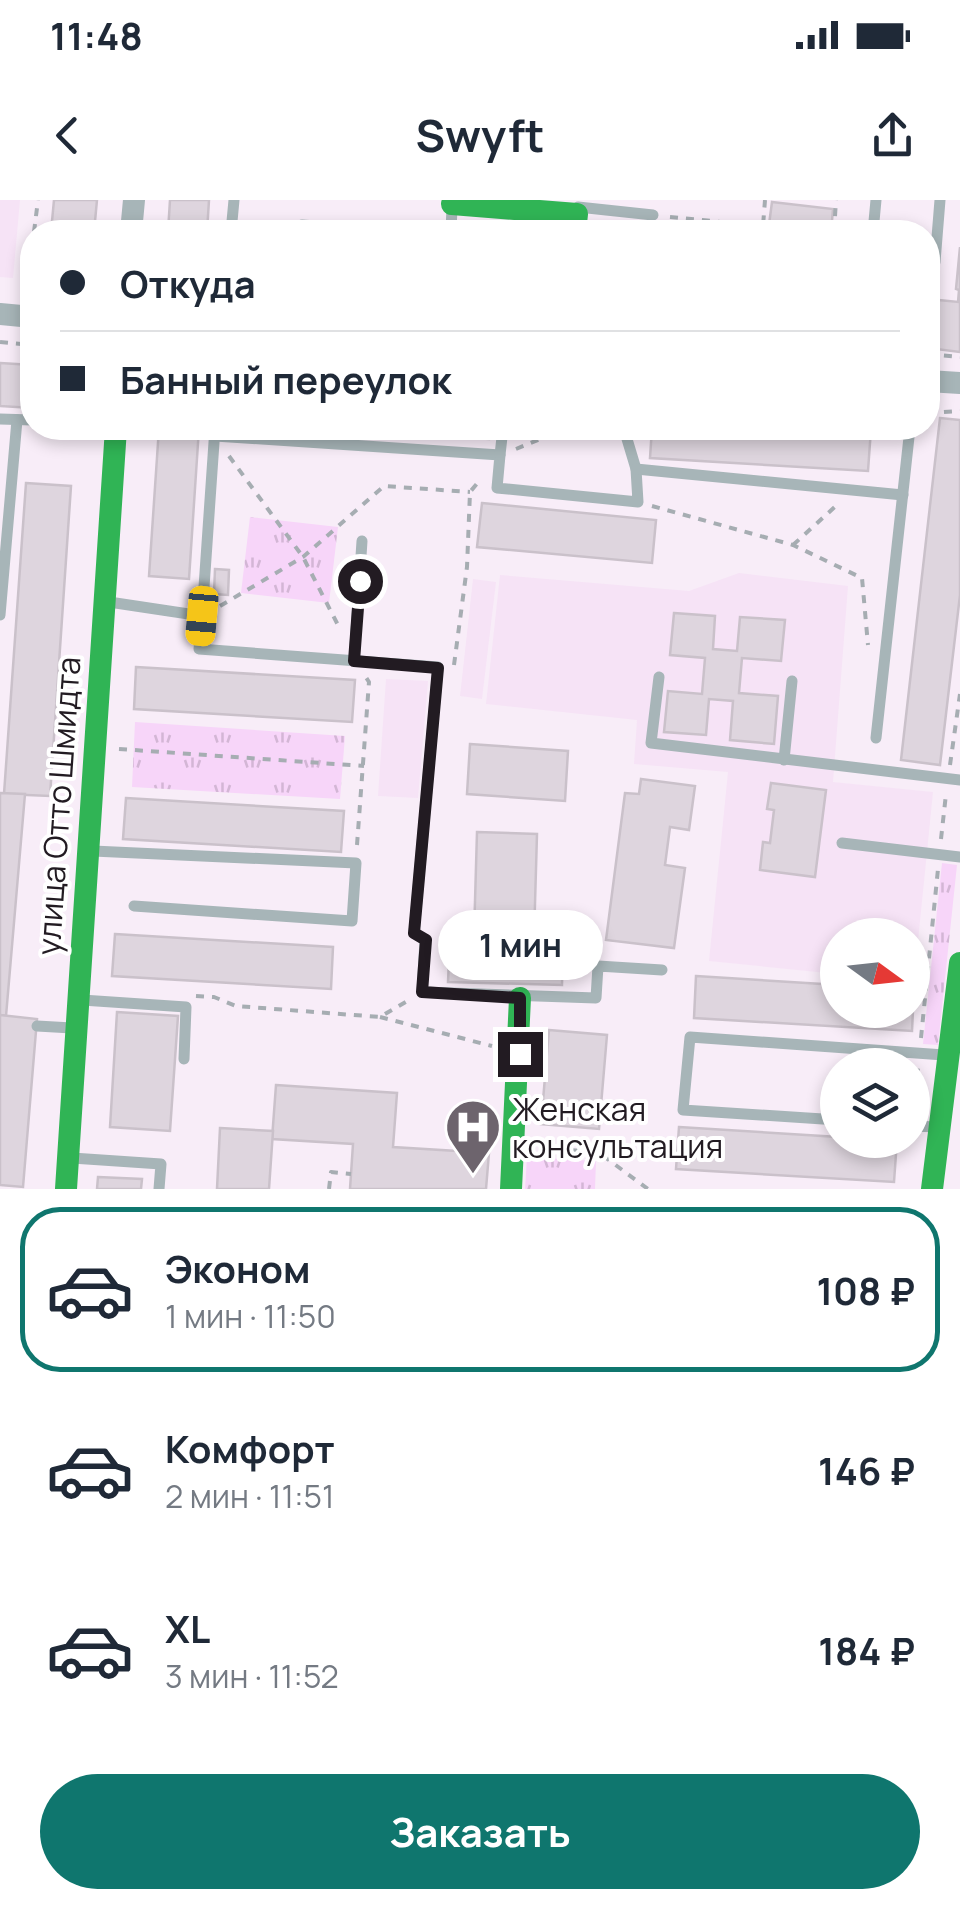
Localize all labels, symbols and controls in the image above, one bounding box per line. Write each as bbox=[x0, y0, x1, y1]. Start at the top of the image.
text: 11:48 bbox=[50, 9, 143, 61]
text: Swyft bbox=[416, 104, 544, 166]
icon: back bbox=[40, 108, 95, 163]
icon: share bbox=[865, 108, 920, 163]
text: Откуда bbox=[120, 257, 256, 309]
text: Банный переулок bbox=[120, 353, 452, 405]
route start bbox=[338, 559, 383, 604]
car bbox=[184, 585, 220, 647]
street label: улица Отто Шмидта bbox=[26, 655, 90, 957]
callout: 1 мин bbox=[438, 909, 602, 979]
north arrow bbox=[820, 918, 930, 1028]
map controls bbox=[820, 918, 930, 1158]
text: 1 мин bbox=[479, 923, 562, 967]
route end bbox=[498, 1032, 543, 1077]
button: layers bbox=[820, 1048, 930, 1158]
place label: Женская консультация bbox=[512, 1087, 723, 1168]
hospital icon: Женская консультация bbox=[443, 1097, 503, 1176]
text: Эконом bbox=[165, 1242, 311, 1294]
icon: car bbox=[45, 1245, 135, 1335]
text: 108 ₽ bbox=[816, 1264, 915, 1316]
text: 1 мин · 11:50 bbox=[165, 1294, 336, 1338]
text: Комфорт bbox=[165, 1422, 335, 1474]
icon: car bbox=[45, 1425, 135, 1515]
text: 146 ₽ bbox=[818, 1444, 915, 1496]
text: 2 мин · 11:51 bbox=[165, 1474, 334, 1518]
text: XL bbox=[165, 1602, 210, 1654]
icon: car bbox=[45, 1605, 135, 1695]
text: 184 ₽ bbox=[818, 1624, 915, 1676]
text: 3 мин · 11:52 bbox=[165, 1654, 339, 1698]
button: Заказать bbox=[40, 1774, 920, 1889]

